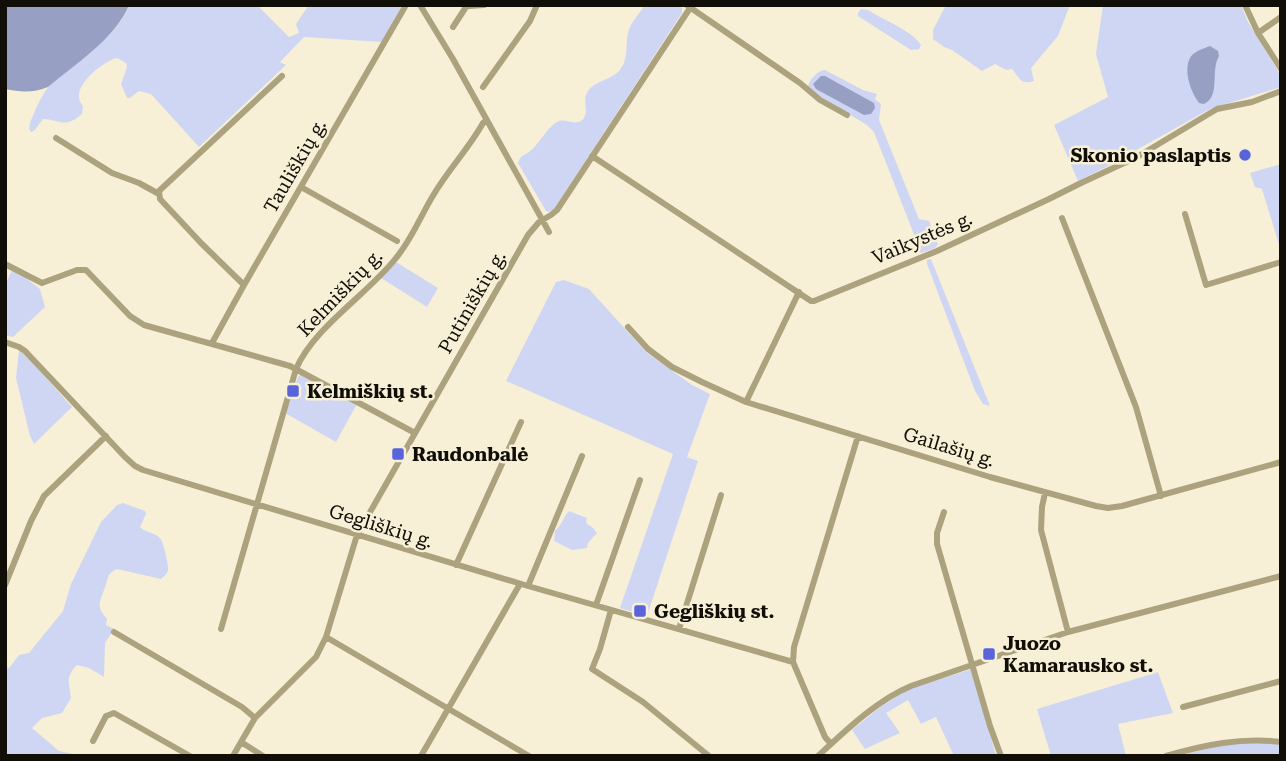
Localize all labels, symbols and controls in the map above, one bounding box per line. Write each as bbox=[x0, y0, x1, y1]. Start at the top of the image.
street label: Tauliškių g. bbox=[259, 115, 331, 217]
place label: Skonio paslaptis bbox=[1070, 144, 1231, 167]
marker: Skonio paslaptis bbox=[1237, 147, 1253, 163]
street label: Vaikystės g. bbox=[868, 207, 976, 269]
street label: Kelmiškių g. bbox=[293, 245, 387, 341]
street label: Putiniškių g. bbox=[433, 247, 511, 357]
place label: Kelmiškių st. bbox=[307, 380, 433, 403]
marker: Kelmiškių st. bbox=[285, 383, 301, 399]
street label: Gailašių g. bbox=[900, 422, 998, 472]
place label: Raudonbalė bbox=[412, 443, 528, 466]
marker: Raudonbalė bbox=[390, 446, 406, 462]
street label: Gegliškių g. bbox=[326, 499, 436, 553]
place label: Gegliškių st. bbox=[654, 600, 774, 623]
marker: Gegliškių st. bbox=[632, 603, 648, 619]
place label: Juozo Kamarausko st. bbox=[1003, 632, 1153, 677]
marker: Juozo Kamarausko st. bbox=[981, 646, 997, 662]

